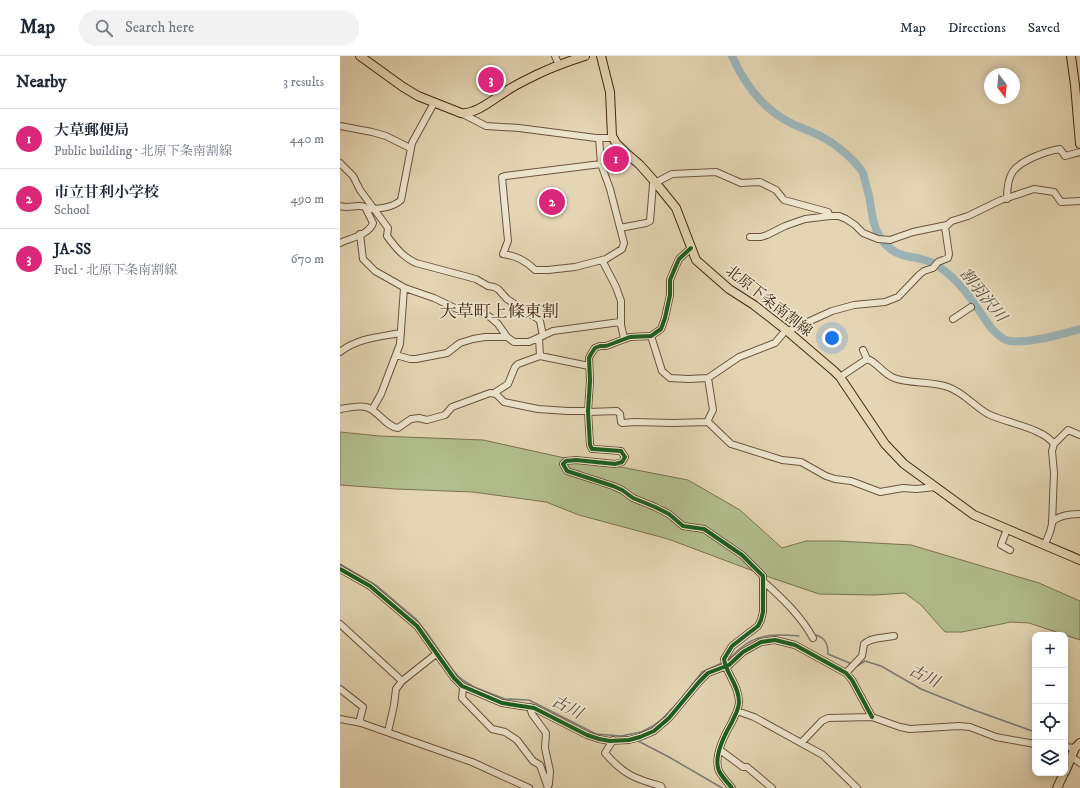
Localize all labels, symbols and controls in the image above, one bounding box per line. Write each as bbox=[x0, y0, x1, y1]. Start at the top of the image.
search box bbox=[79, 10, 359, 46]
text: Map bbox=[20, 16, 55, 39]
icon: search bbox=[93, 17, 115, 39]
text: Search here bbox=[125, 18, 194, 37]
text: Map bbox=[900, 19, 926, 37]
text: Directions bbox=[948, 19, 1006, 37]
text: Saved bbox=[1028, 19, 1060, 37]
pin: 3 bbox=[478, 65, 504, 95]
north arrow bbox=[984, 68, 1020, 104]
text: Nearby bbox=[16, 71, 66, 93]
text: 3 results bbox=[283, 74, 324, 90]
text: 大草郵便局 bbox=[54, 121, 129, 140]
text: 1 bbox=[27, 131, 31, 147]
text: 440 m bbox=[289, 131, 324, 147]
text: Public building · 北原下条南割線 bbox=[54, 143, 232, 159]
pin: 1 bbox=[603, 144, 629, 174]
text: 市立甘利小学校 bbox=[54, 183, 159, 202]
pin: 2 bbox=[539, 187, 565, 217]
text: 2 bbox=[26, 191, 32, 207]
text: 490 m bbox=[290, 191, 324, 207]
text: School bbox=[54, 202, 90, 218]
text: JA-SS bbox=[54, 240, 91, 259]
text: 3 bbox=[27, 251, 31, 267]
text: 670 m bbox=[291, 251, 324, 267]
street label: 北原下条南割線 bbox=[722, 261, 816, 341]
text: Fuel · 北原下条南割線 bbox=[54, 262, 177, 278]
water label: 割羽沢川 bbox=[955, 264, 1012, 328]
district label: 大草町上條東割 bbox=[440, 301, 559, 323]
your location bbox=[822, 328, 842, 348]
map controls bbox=[1032, 632, 1068, 776]
button: + bbox=[1032, 632, 1068, 668]
water label: 古川 bbox=[905, 660, 945, 693]
button: − bbox=[1032, 668, 1068, 704]
water label: 古川 bbox=[548, 691, 588, 724]
button: locate bbox=[1032, 704, 1068, 740]
button: layers bbox=[1032, 740, 1068, 776]

